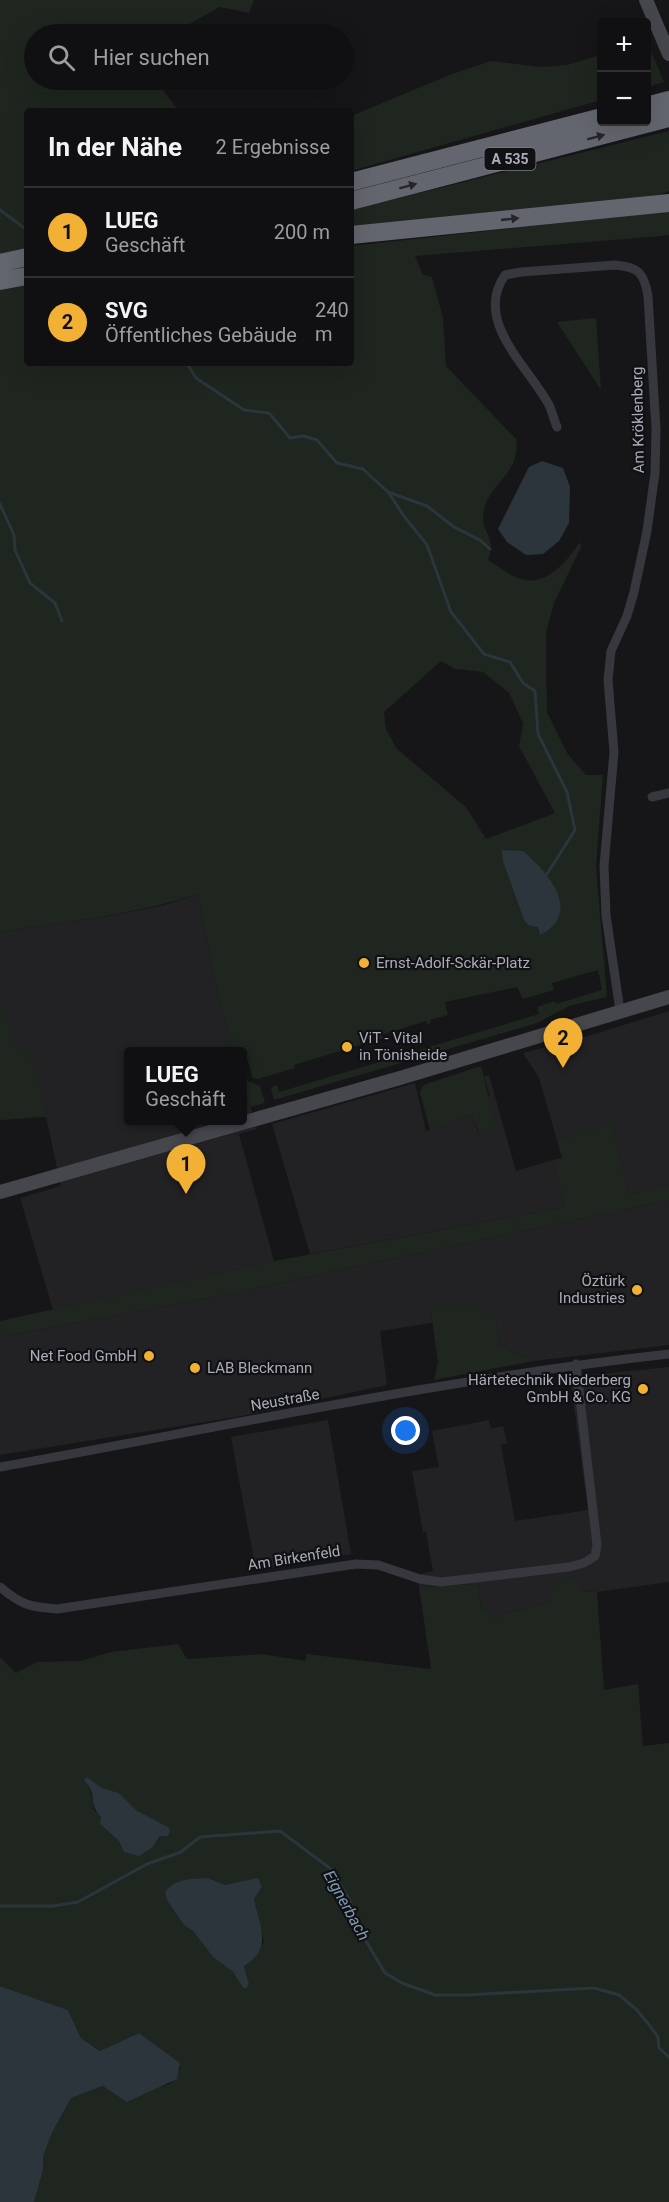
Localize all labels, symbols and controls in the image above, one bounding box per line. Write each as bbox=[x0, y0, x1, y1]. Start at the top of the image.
map controls bbox=[597, 18, 651, 126]
button: + bbox=[597, 18, 651, 72]
search box bbox=[24, 24, 354, 90]
icon: search bbox=[45, 41, 78, 74]
text: Hier suchen bbox=[93, 45, 210, 70]
button: − bbox=[597, 72, 651, 126]
text: In der Nähe bbox=[48, 132, 182, 162]
one-way arrow bbox=[587, 132, 605, 141]
text: 2 Ergebnisse bbox=[216, 135, 330, 159]
road number: A 535 bbox=[484, 148, 536, 170]
one-way arrow bbox=[399, 181, 417, 190]
text: LUEG bbox=[105, 208, 158, 233]
one-way arrow bbox=[501, 214, 520, 224]
text: 1 bbox=[62, 220, 73, 244]
text: 200 m bbox=[274, 220, 330, 244]
text: Geschäft bbox=[105, 233, 185, 257]
text: SVG bbox=[105, 298, 148, 323]
text: 240 m bbox=[315, 298, 349, 346]
text: 2 bbox=[62, 310, 73, 334]
text: Öffentliches Gebäude bbox=[105, 323, 297, 347]
street label: Am Kröklenberg bbox=[628, 366, 648, 474]
place label: Ernst-Adolf-Sckär-Platz bbox=[376, 954, 530, 972]
marker: Ernst-Adolf-Sckär-Platz bbox=[357, 956, 371, 970]
pin: 2 bbox=[544, 1018, 582, 1068]
place label: ViT - Vital in Tönisheide bbox=[359, 1029, 447, 1064]
marker: ViT - Vital in Tönisheide bbox=[340, 1040, 354, 1054]
popup bbox=[124, 1047, 247, 1125]
text: LUEG bbox=[145, 1062, 199, 1087]
text: Geschäft bbox=[145, 1087, 226, 1111]
pin: 1 bbox=[166, 1144, 206, 1194]
place label: Öztürk Industries bbox=[559, 1272, 625, 1307]
marker: Öztürk Industries bbox=[630, 1283, 644, 1297]
place label: Net Food GmbH bbox=[30, 1347, 137, 1365]
marker: Net Food GmbH bbox=[142, 1349, 156, 1363]
place label: LAB Bleckmann bbox=[207, 1359, 312, 1377]
marker: LAB Bleckmann bbox=[188, 1361, 202, 1375]
place label: Härtetechnik Niederberg GmbH & Co. KG bbox=[468, 1371, 631, 1406]
marker: Härtetechnik Niederberg GmbH & Co. KG bbox=[636, 1382, 650, 1396]
street label: Neustraße bbox=[249, 1385, 321, 1415]
your location bbox=[391, 1416, 420, 1445]
street label: Am Birkenfeld bbox=[246, 1542, 342, 1574]
water label: Eignerbach bbox=[320, 1867, 374, 1944]

